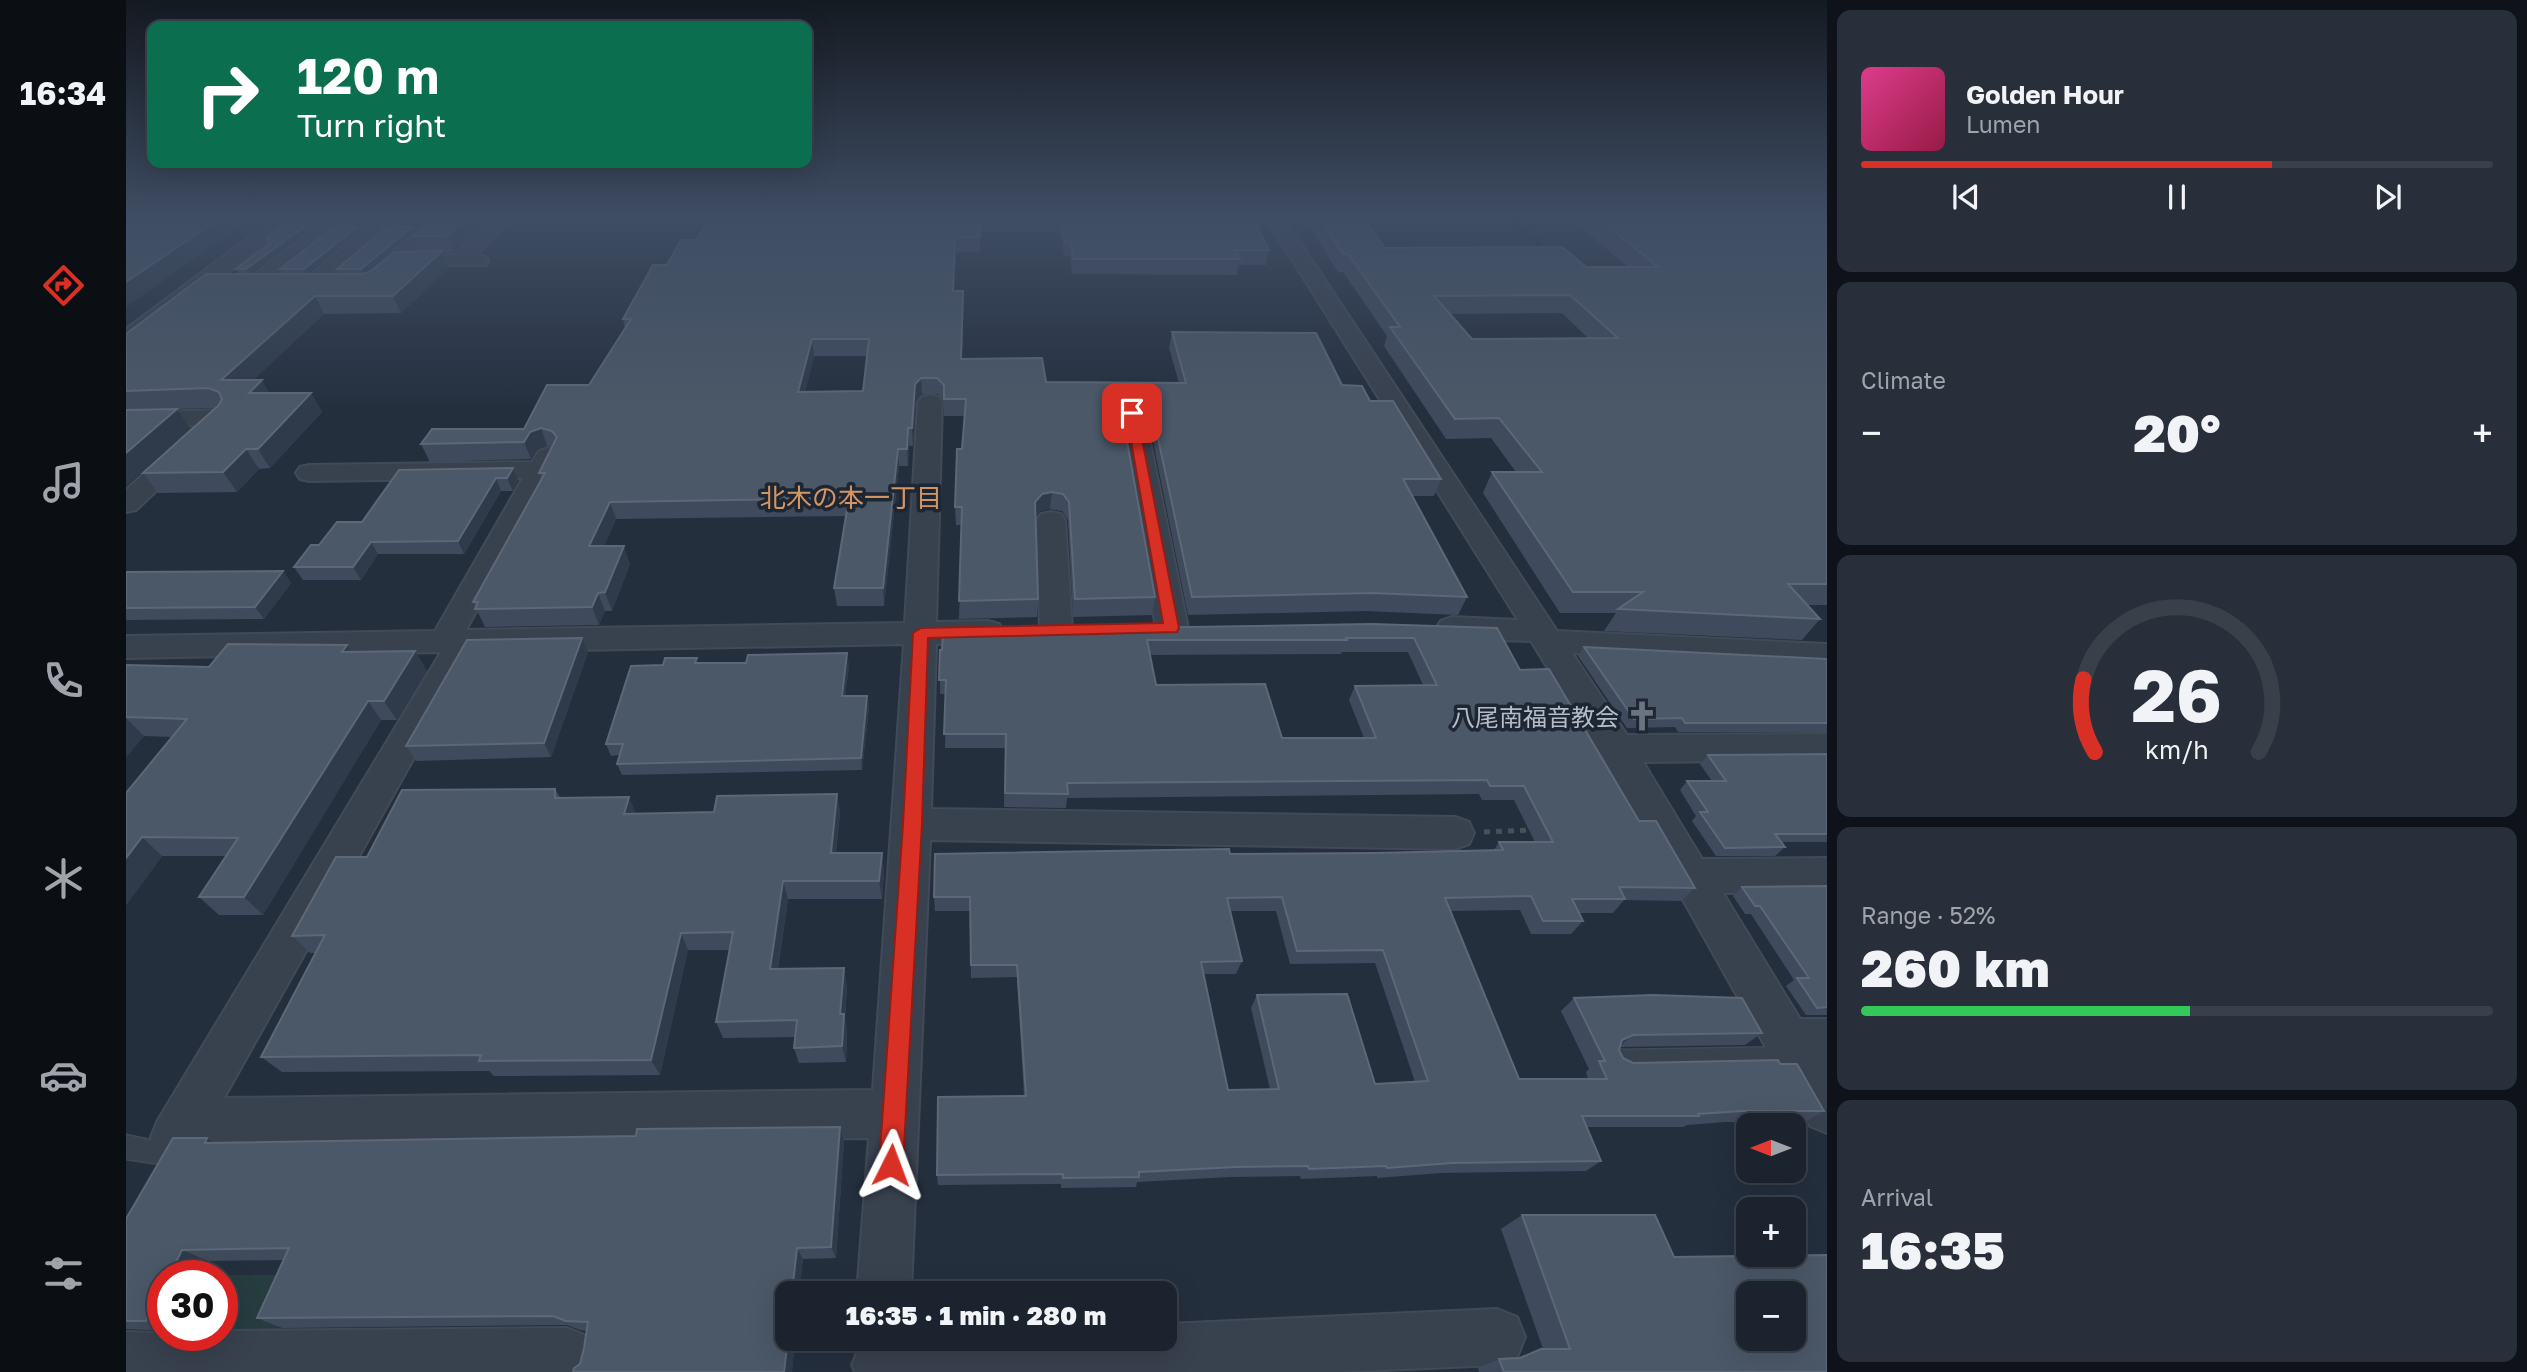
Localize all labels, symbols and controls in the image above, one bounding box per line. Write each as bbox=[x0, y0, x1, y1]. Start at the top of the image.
text: 120 m bbox=[297, 46, 439, 105]
icon: right bbox=[182, 49, 273, 140]
text: 16:34 bbox=[20, 74, 106, 112]
text: Golden Hour bbox=[1966, 79, 2124, 110]
text: Turn right bbox=[297, 106, 446, 144]
text: Lumen bbox=[1966, 110, 2040, 138]
icon: previous bbox=[1947, 178, 1985, 216]
icon: pause bbox=[2158, 178, 2196, 216]
icon: next bbox=[2369, 178, 2407, 216]
icon: directions bbox=[39, 261, 88, 310]
text: Climate bbox=[1861, 366, 1946, 394]
pin bbox=[1102, 383, 1162, 443]
icon: arrive bbox=[1113, 394, 1151, 432]
text: 20° bbox=[2134, 401, 2220, 463]
text: − bbox=[1861, 410, 1882, 455]
text: + bbox=[2472, 410, 2493, 455]
icon: music bbox=[39, 458, 88, 507]
district label: 北木の本一丁目 bbox=[760, 482, 942, 513]
text: 26 bbox=[2132, 651, 2222, 738]
icon: phone bbox=[39, 656, 88, 705]
church icon: 八尾南福音教会 bbox=[1625, 699, 1659, 733]
place label: 八尾南福音教会 bbox=[1451, 702, 1619, 731]
text: km/h bbox=[2145, 734, 2209, 765]
icon: climate bbox=[39, 854, 88, 903]
text: Range · 52% bbox=[1861, 901, 1995, 929]
text: 260 km bbox=[1861, 936, 2050, 998]
icon: car bbox=[39, 1051, 88, 1100]
north arrow bbox=[1736, 1113, 1806, 1183]
map controls bbox=[1736, 1113, 1806, 1351]
position arrow bbox=[854, 1128, 928, 1202]
text: Arrival bbox=[1861, 1183, 1933, 1211]
button: + bbox=[1736, 1197, 1806, 1267]
text: 16:35 bbox=[1861, 1218, 2005, 1280]
icon: filters bbox=[39, 1249, 88, 1298]
speed limit sign: 30 bbox=[147, 1260, 238, 1351]
button: − bbox=[1736, 1281, 1806, 1351]
text: 16:35 · 1 min · 280 m bbox=[846, 1300, 1106, 1331]

